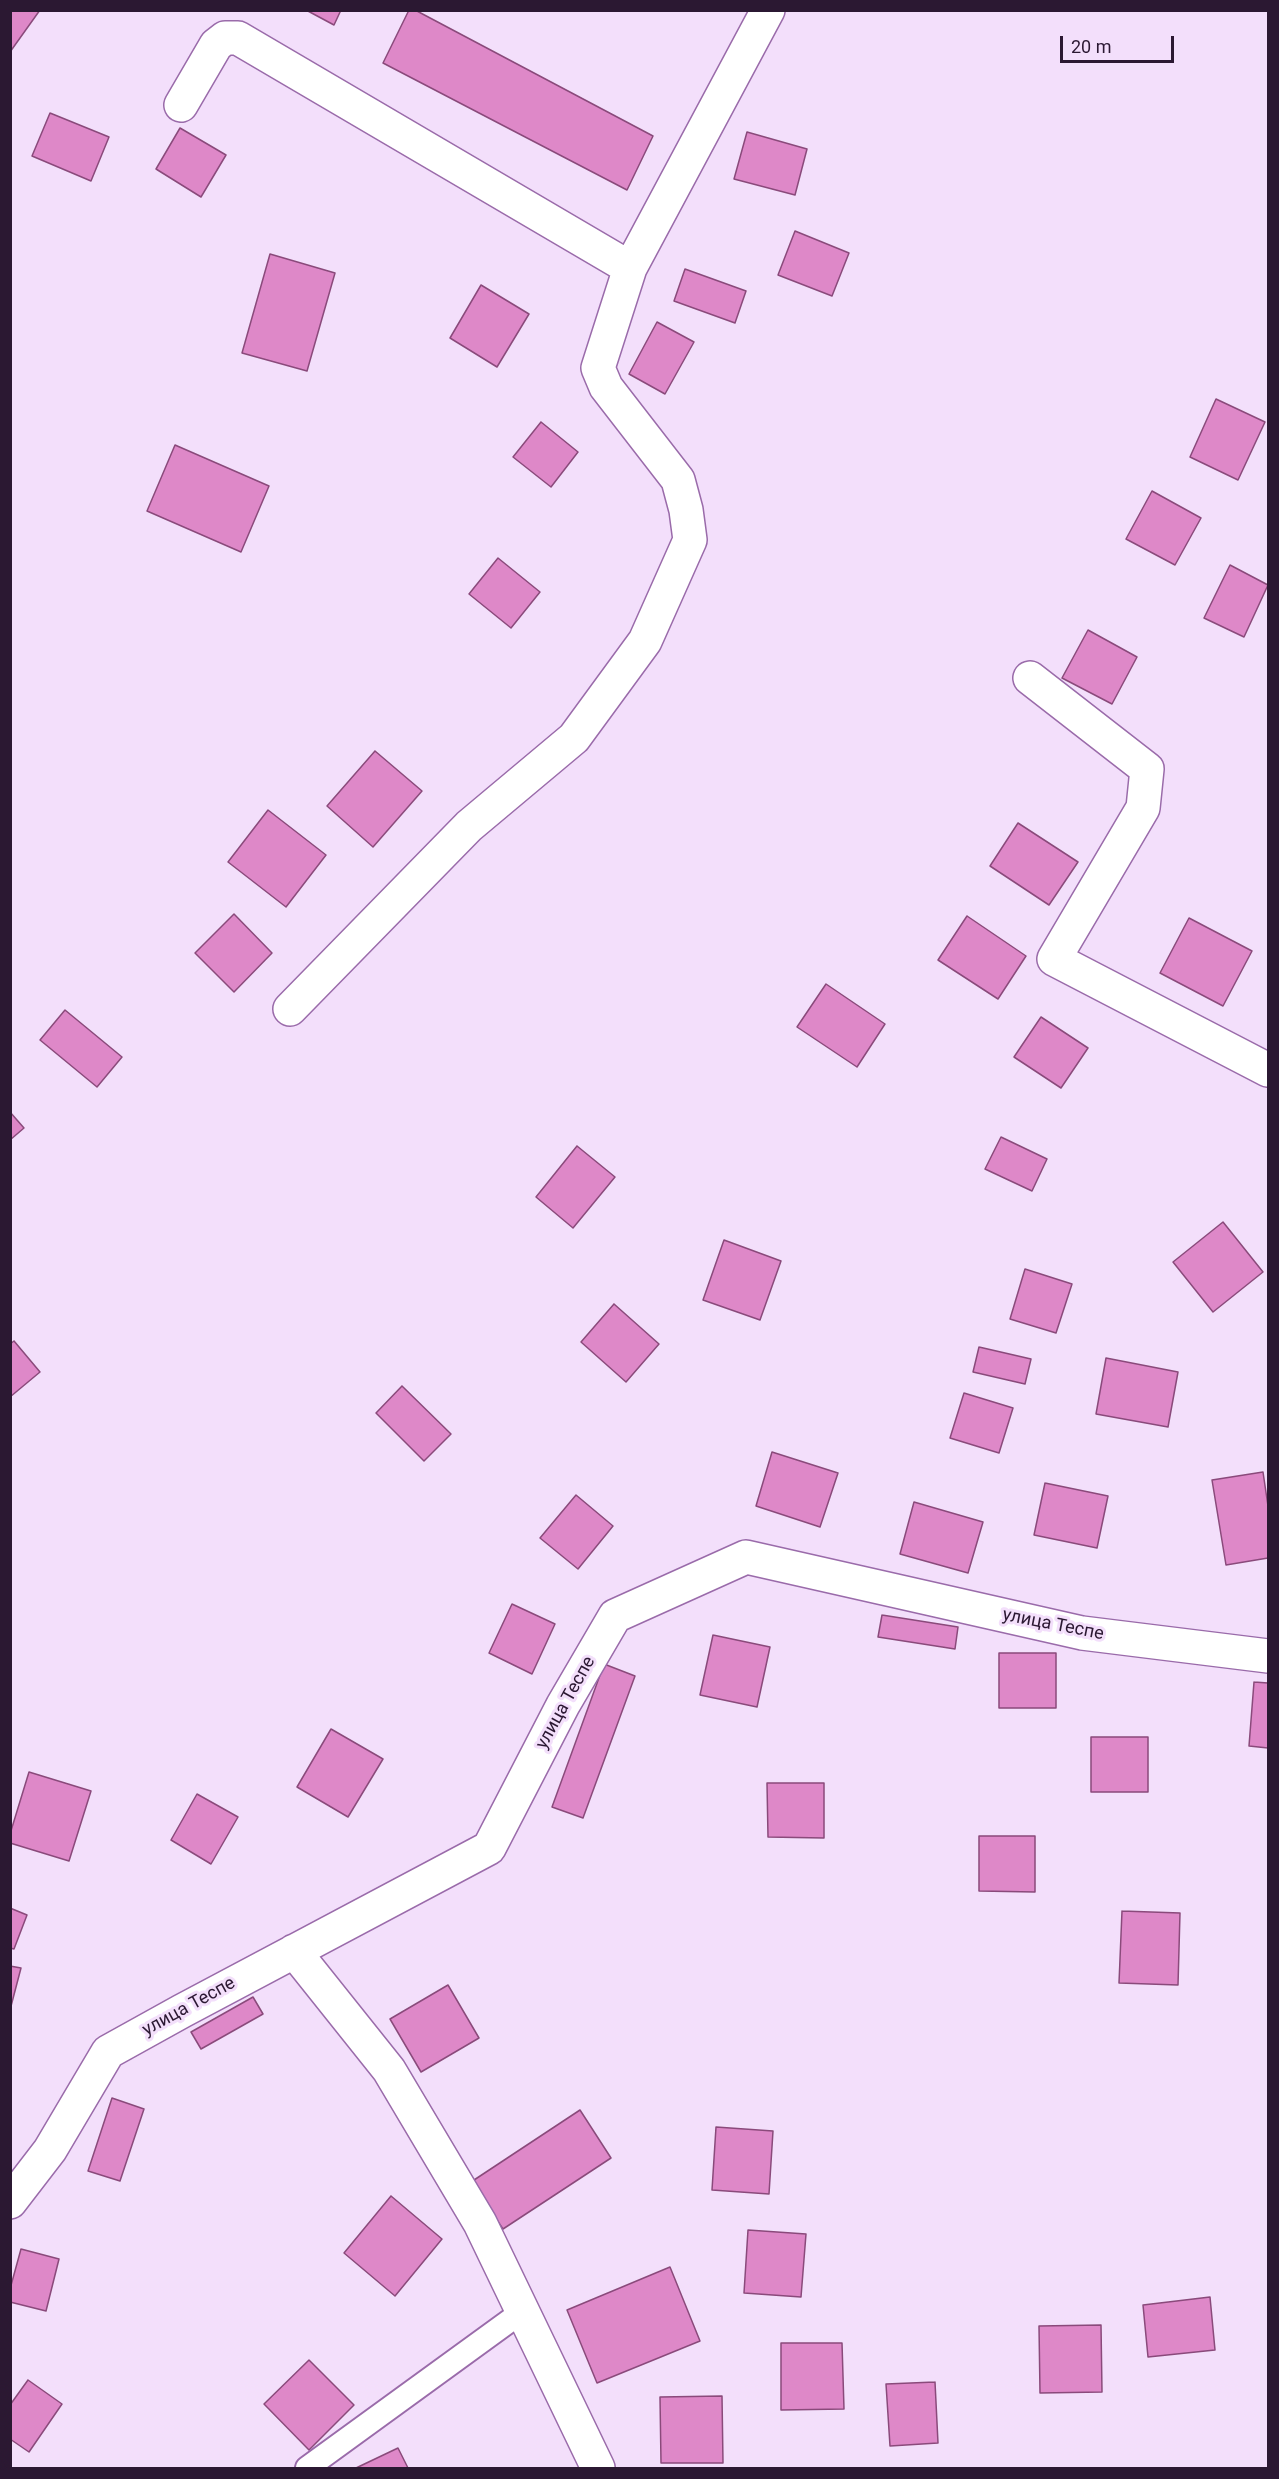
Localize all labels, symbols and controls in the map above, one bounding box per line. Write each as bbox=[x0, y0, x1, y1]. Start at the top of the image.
scale bar bbox=[1063, 24, 1177, 62]
text: 20 m bbox=[1071, 36, 1111, 57]
street label: улица Теспе bbox=[1001, 1605, 1105, 1645]
street label: улица Теспе bbox=[532, 1653, 600, 1753]
street label: улица Теспе bbox=[139, 1973, 239, 2041]

